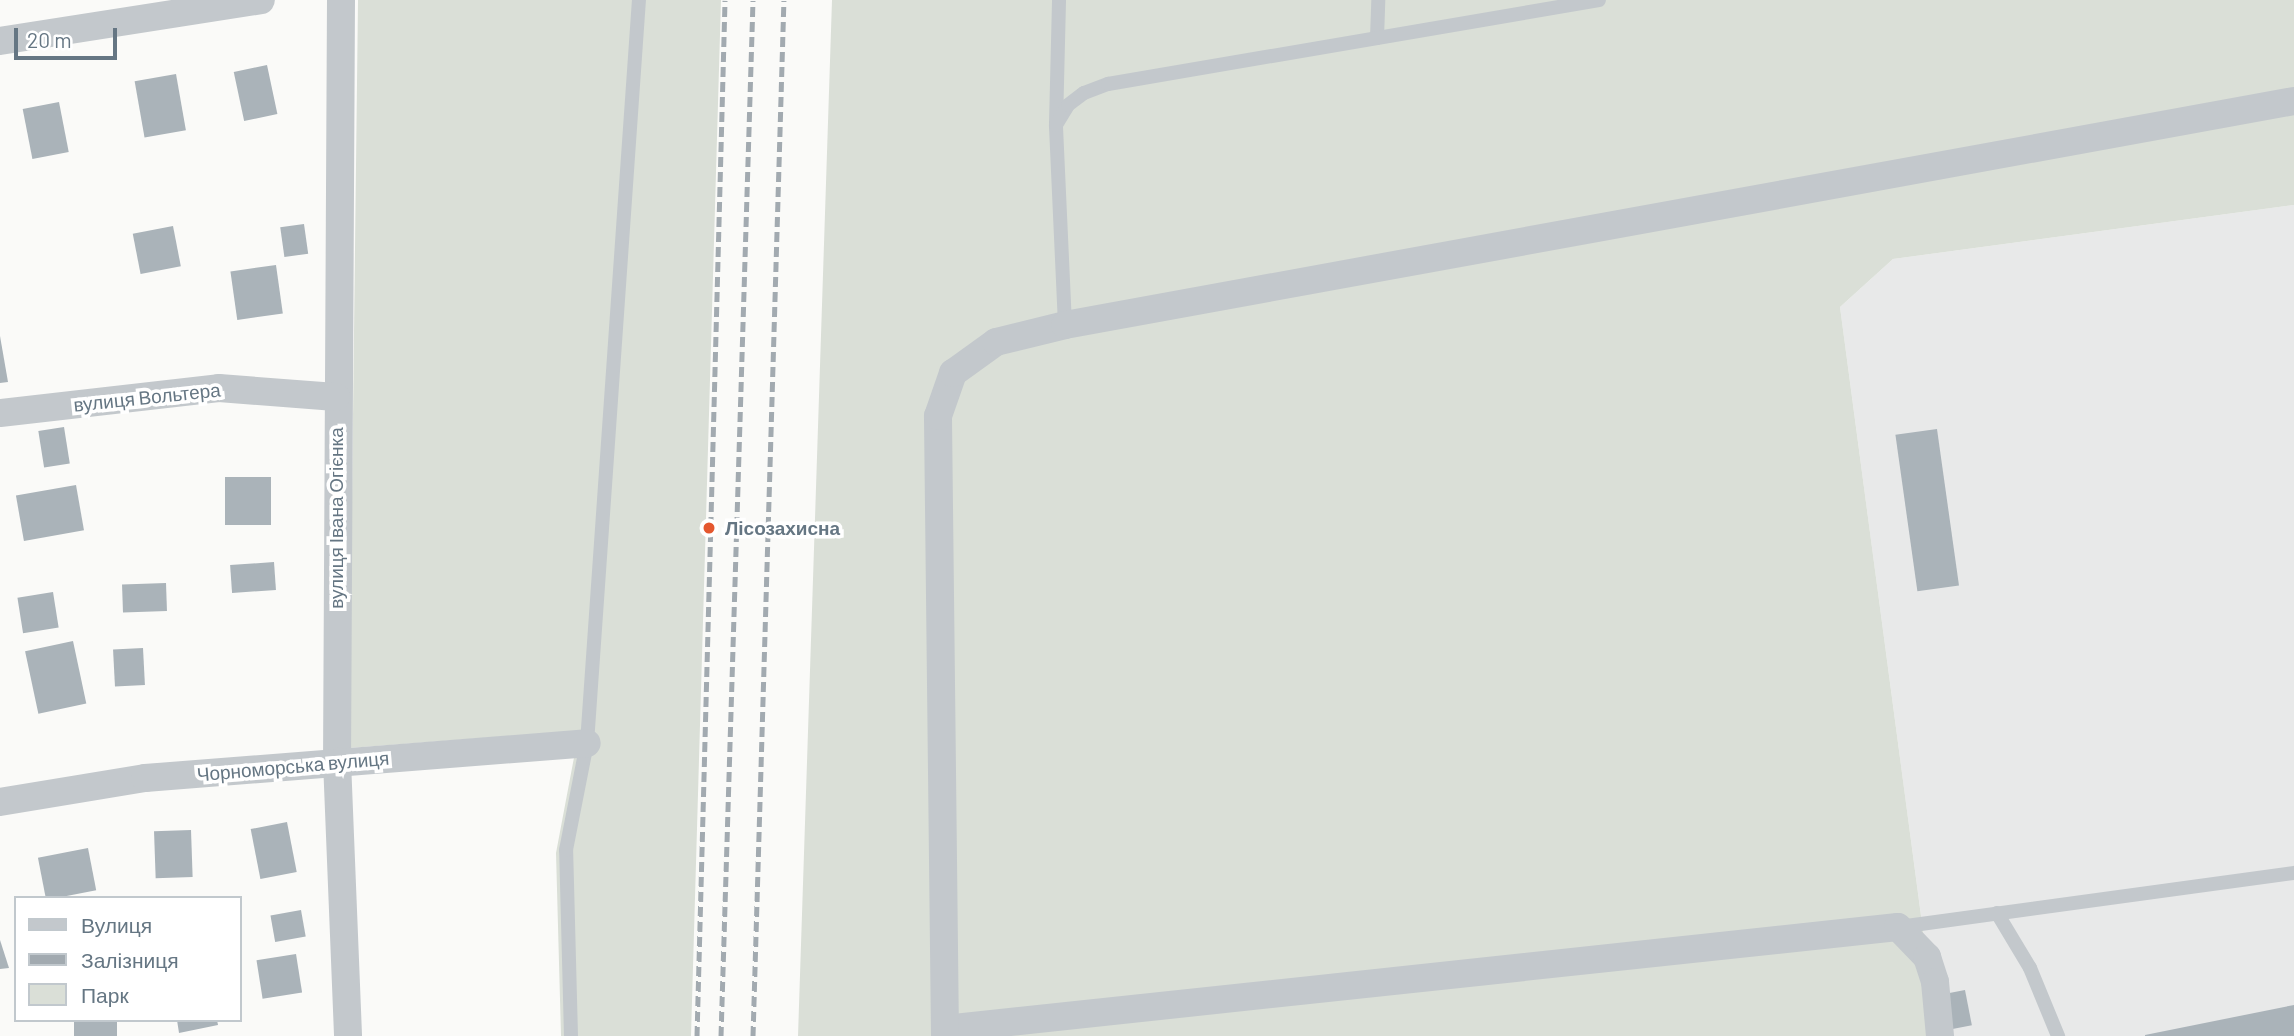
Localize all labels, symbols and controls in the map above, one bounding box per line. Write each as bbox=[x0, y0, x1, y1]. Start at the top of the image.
scale bar bbox=[18, 14, 121, 58]
text: 20 m bbox=[27, 27, 72, 52]
street label: вулиця Вольтера bbox=[72, 378, 222, 416]
street label: вулиця Івана Огієнка bbox=[325, 427, 347, 609]
place label: Лісозахисна bbox=[725, 517, 840, 539]
marker: Лісозахисна bbox=[699, 518, 719, 538]
street label: Чорноморська вулиця bbox=[196, 746, 390, 786]
legend bbox=[14, 896, 242, 1022]
text: Вулиця bbox=[81, 912, 152, 937]
text: Залізниця bbox=[81, 947, 179, 972]
text: Парк bbox=[81, 982, 129, 1007]

